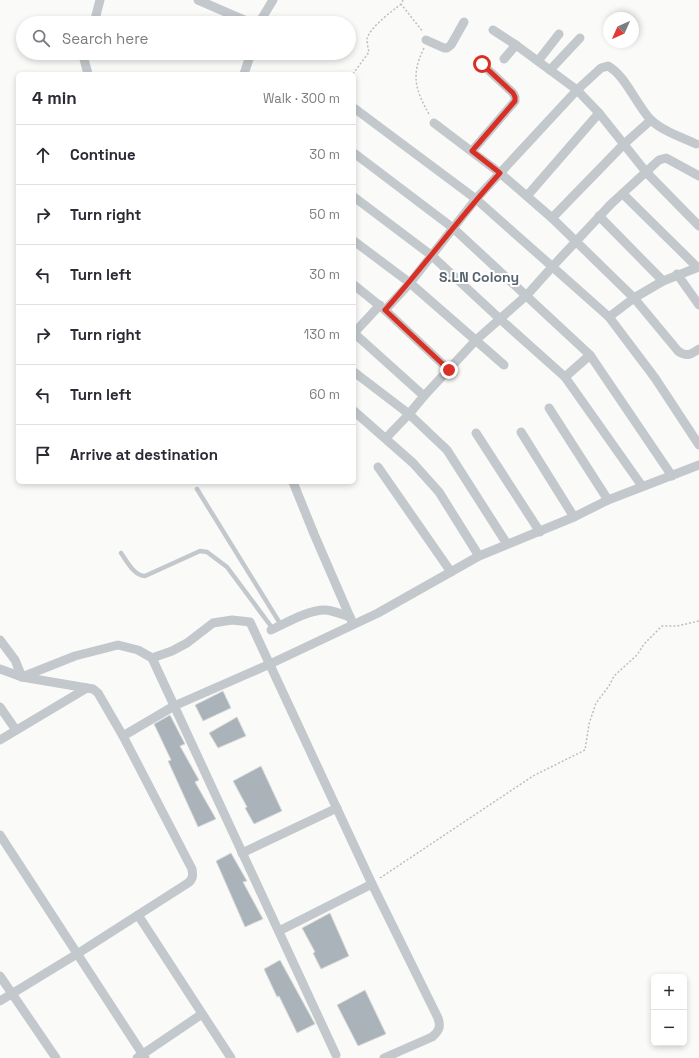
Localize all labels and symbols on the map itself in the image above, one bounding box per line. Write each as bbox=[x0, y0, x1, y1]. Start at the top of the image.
north arrow bbox=[603, 12, 639, 48]
route start bbox=[473, 55, 491, 73]
district label: S.LN Colony bbox=[439, 268, 519, 286]
route end bbox=[440, 361, 458, 379]

